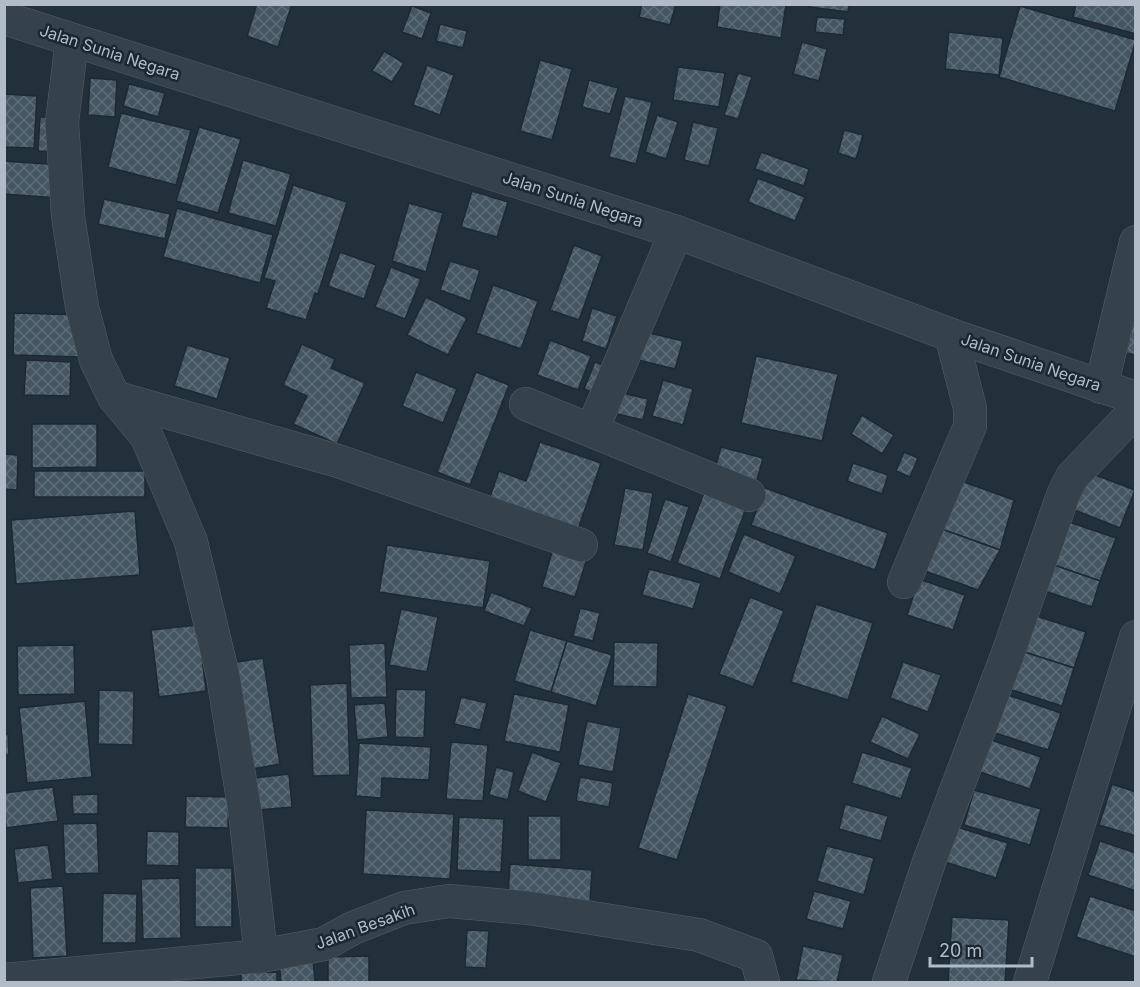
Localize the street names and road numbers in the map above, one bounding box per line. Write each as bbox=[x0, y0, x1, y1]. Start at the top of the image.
street label: Jalan Sunia Negara bbox=[37, 20, 183, 84]
street label: Jalan Sunia Negara bbox=[500, 167, 646, 231]
street label: Jalan Sunia Negara bbox=[958, 329, 1104, 395]
street label: Jalan Besakih bbox=[313, 899, 417, 953]

